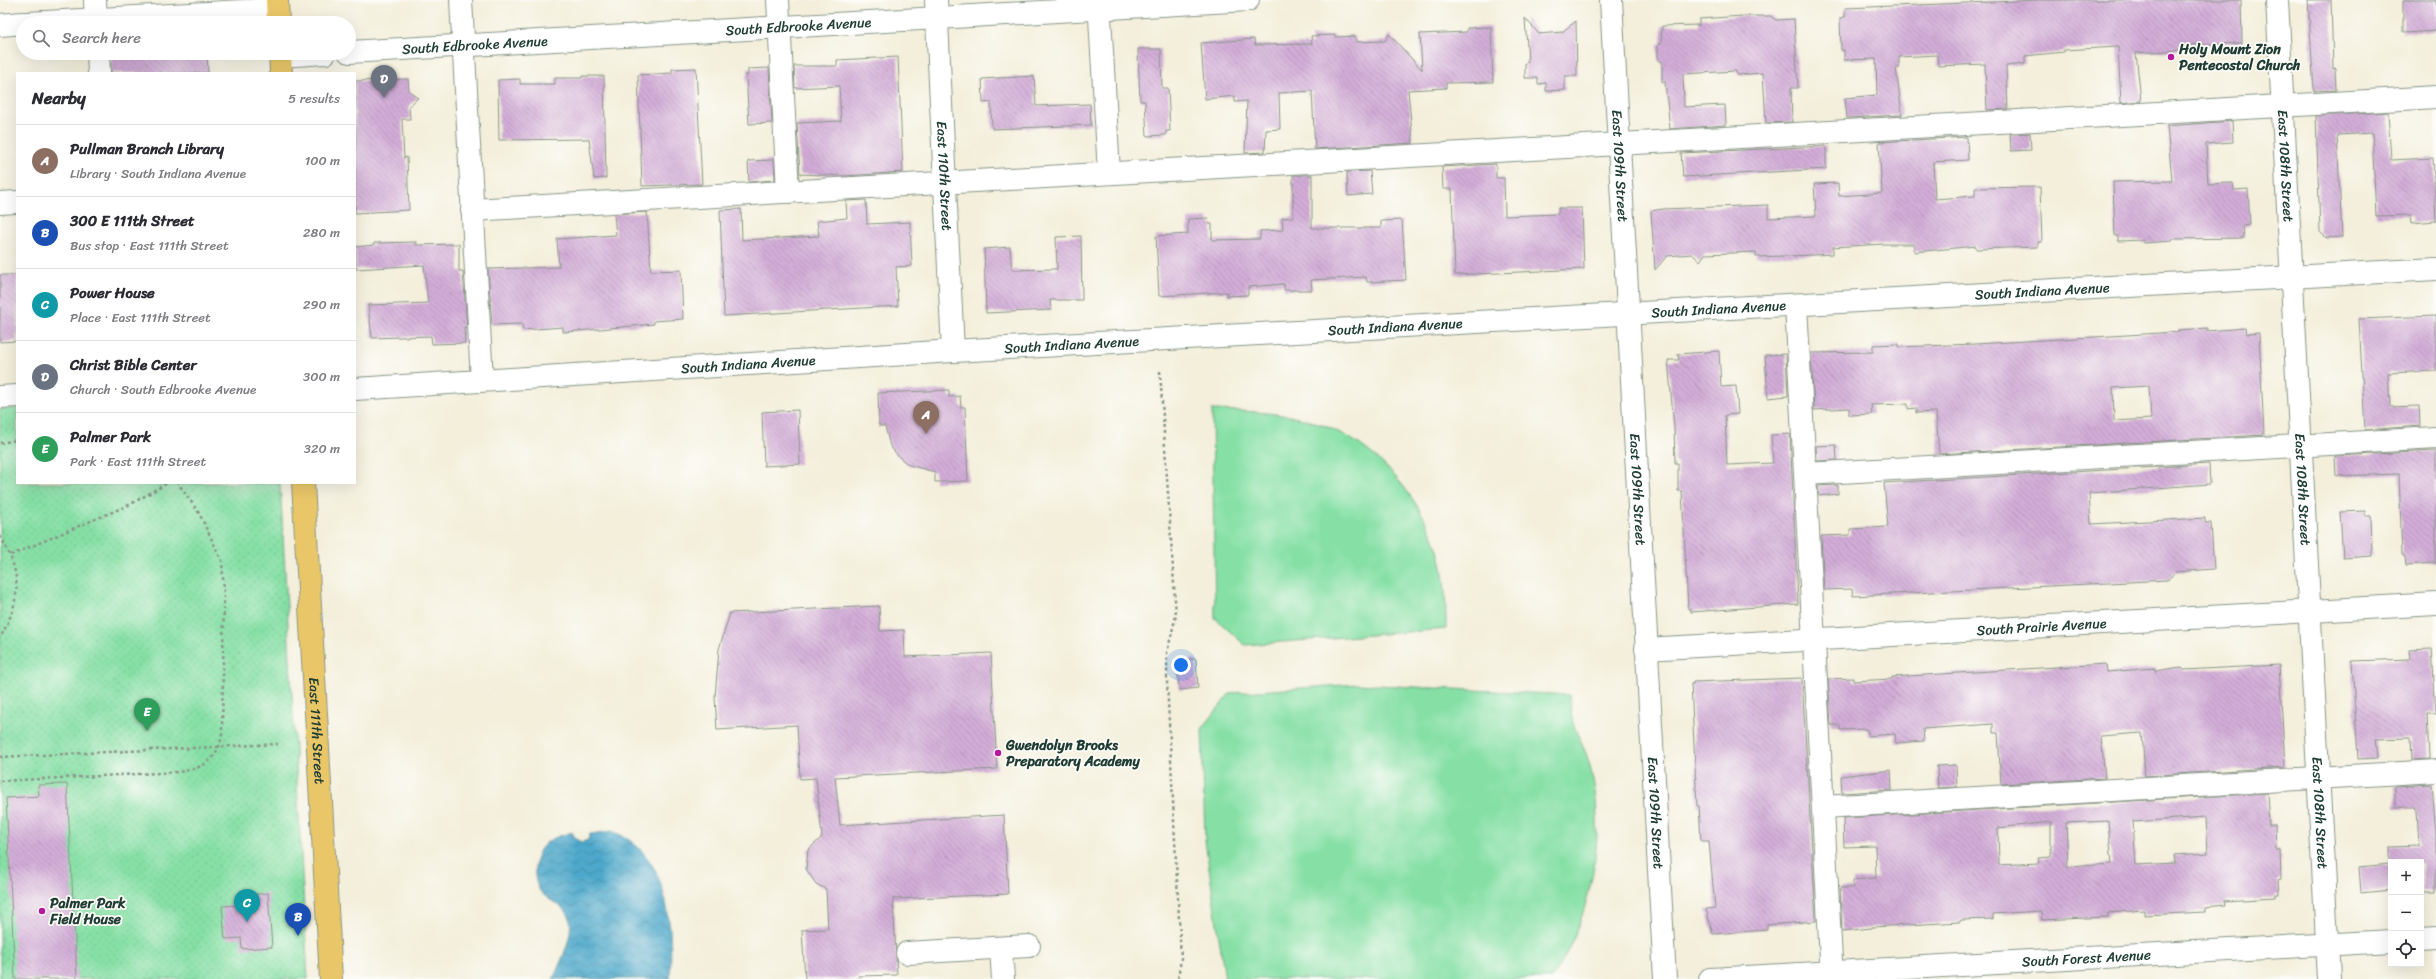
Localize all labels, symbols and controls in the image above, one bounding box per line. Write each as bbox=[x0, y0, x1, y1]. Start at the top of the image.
street label: South Edbrooke Avenue bbox=[725, 9, 872, 43]
search box bbox=[16, 16, 356, 60]
text: Search here bbox=[62, 25, 141, 51]
icon: search bbox=[30, 27, 52, 49]
street label: South Edbrooke Avenue bbox=[401, 28, 549, 61]
place label: Holy Mount Zion Pentecostal Church bbox=[2178, 37, 2301, 78]
marker: Holy Mount Zion Pentecostal Church bbox=[2166, 52, 2176, 62]
pin: D bbox=[371, 65, 397, 98]
text: Nearby bbox=[32, 83, 86, 113]
text: 5 results bbox=[288, 87, 340, 110]
street label: East 109th Street bbox=[1605, 109, 1636, 223]
street label: East 108th Street bbox=[2270, 109, 2301, 222]
street label: East 110th Street bbox=[929, 120, 960, 231]
text: Pullman Branch Library bbox=[70, 136, 224, 162]
text: A bbox=[41, 149, 49, 172]
text: 100 m bbox=[305, 149, 340, 172]
text: Library · South Indiana Avenue bbox=[70, 162, 246, 185]
text: 300 E 111th Street bbox=[70, 208, 195, 234]
text: B bbox=[41, 221, 49, 244]
text: 280 m bbox=[303, 221, 340, 244]
text: Bus stop · East 111th Street bbox=[70, 234, 229, 257]
street label: South Indiana Avenue bbox=[1974, 275, 2110, 307]
text: Power House bbox=[70, 280, 155, 306]
street label: South Indiana Avenue bbox=[1651, 292, 1787, 325]
text: C bbox=[41, 293, 49, 316]
text: 290 m bbox=[303, 293, 340, 316]
text: Place · East 111th Street bbox=[70, 306, 211, 329]
street label: South Indiana Avenue bbox=[1327, 310, 1463, 343]
street label: South Indiana Avenue bbox=[1004, 328, 1140, 361]
street label: South Indiana Avenue bbox=[680, 347, 817, 381]
text: Christ Bible Center bbox=[70, 352, 197, 378]
text: D bbox=[41, 365, 49, 388]
text: 300 m bbox=[303, 365, 340, 388]
text: Church · South Edbrooke Avenue bbox=[70, 378, 256, 401]
pin: A bbox=[913, 401, 939, 434]
text: Palmer Park bbox=[70, 424, 151, 450]
street label: East 109th Street bbox=[1622, 432, 1654, 546]
street label: East 108th Street bbox=[2288, 433, 2318, 546]
text: E bbox=[41, 437, 49, 460]
text: 320 m bbox=[304, 437, 340, 460]
text: Park · East 111th Street bbox=[70, 450, 206, 473]
street label: South Prairie Avenue bbox=[1976, 610, 2107, 643]
your location bbox=[1171, 655, 1191, 675]
street label: East 111th Street bbox=[301, 677, 332, 785]
pin: E bbox=[134, 698, 160, 731]
place label: Gwendolyn Brooks Preparatory Academy bbox=[1005, 733, 1140, 774]
marker: Gwendolyn Brooks Preparatory Academy bbox=[993, 748, 1003, 758]
street label: East 109th Street bbox=[1640, 756, 1671, 870]
street label: East 108th Street bbox=[2305, 756, 2336, 870]
map controls bbox=[2388, 859, 2424, 967]
button: + bbox=[2388, 859, 2424, 895]
pin: C bbox=[234, 889, 260, 922]
place label: Palmer Park Field House bbox=[49, 891, 126, 932]
button: − bbox=[2388, 895, 2424, 931]
pin: B bbox=[285, 903, 311, 936]
marker: Palmer Park Field House bbox=[37, 906, 47, 916]
button: locate bbox=[2388, 931, 2424, 967]
street label: South Forest Avenue bbox=[2021, 942, 2152, 974]

